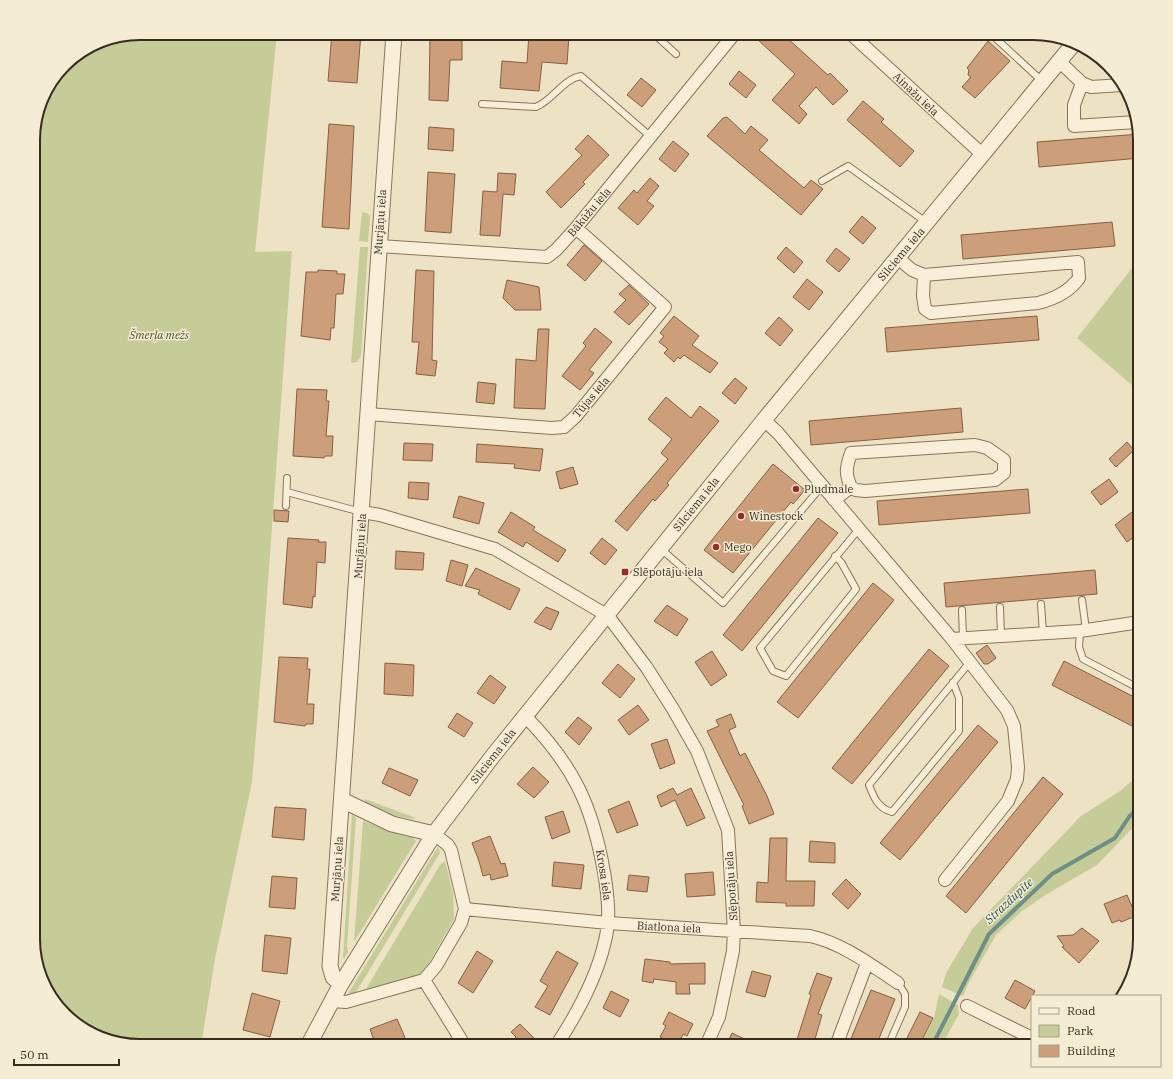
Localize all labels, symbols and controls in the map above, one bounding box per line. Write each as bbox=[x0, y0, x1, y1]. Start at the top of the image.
street label: Ainažu iela bbox=[890, 69, 942, 119]
street label: Bākūžu iela bbox=[564, 184, 614, 240]
street label: Murjāņu iela bbox=[371, 189, 390, 255]
street label: Silciema iela bbox=[874, 224, 928, 284]
park label: Šmerļa mežs bbox=[128, 328, 190, 342]
street label: Tūjas iela bbox=[570, 373, 612, 421]
street label: Silciema iela bbox=[670, 474, 722, 534]
place label: Pludmale bbox=[804, 482, 853, 496]
marker: Pludmale bbox=[791, 484, 801, 494]
place label: Winestock bbox=[749, 509, 804, 523]
marker: Winestock bbox=[736, 511, 746, 521]
street label: Murjāņu iela bbox=[351, 513, 370, 579]
place label: Mego bbox=[724, 540, 752, 554]
marker: Mego bbox=[711, 542, 721, 552]
place label: Slēpotāju iela bbox=[633, 565, 703, 579]
marker: Slēpotāju iela bbox=[620, 567, 630, 577]
street label: Silciema iela bbox=[467, 726, 519, 786]
street label: Murjāņu iela bbox=[328, 836, 347, 902]
street label: Krosa iela bbox=[593, 849, 615, 901]
street label: Slēpotāju iela bbox=[722, 851, 740, 921]
water label: Strazdupīte bbox=[981, 874, 1036, 927]
street label: Biatlona iela bbox=[636, 918, 702, 936]
legend bbox=[1031, 995, 1161, 1067]
text: Road bbox=[1067, 1003, 1096, 1018]
text: Park bbox=[1067, 1023, 1093, 1038]
scale bar bbox=[14, 1041, 119, 1067]
text: Building bbox=[1067, 1043, 1115, 1058]
text: 50 m bbox=[20, 1047, 49, 1062]

